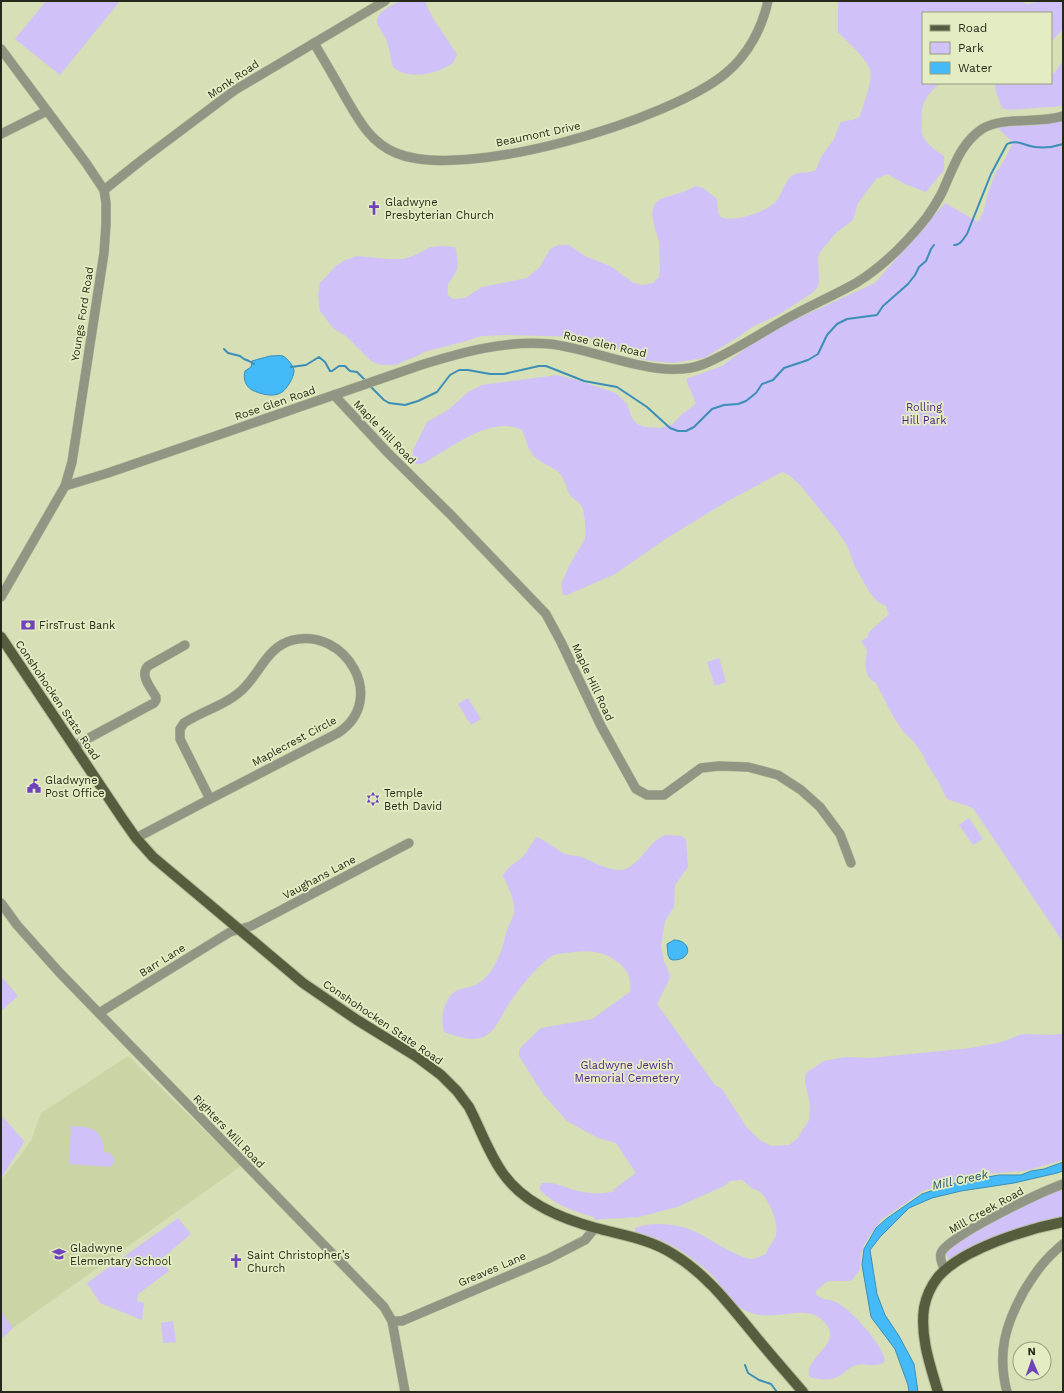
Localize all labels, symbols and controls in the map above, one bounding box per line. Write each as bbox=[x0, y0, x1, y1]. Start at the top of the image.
legend bbox=[922, 12, 1052, 84]
text: Road bbox=[958, 21, 987, 35]
text: Park bbox=[958, 41, 984, 55]
street label: Monk Road bbox=[205, 57, 262, 101]
text: Water bbox=[958, 61, 993, 75]
street label: Beaumont Drive bbox=[495, 119, 582, 150]
place label: Gladwyne Presbyterian Church bbox=[385, 196, 494, 222]
church icon: Gladwyne Presbyterian Church bbox=[366, 200, 382, 216]
street label: Youngs Ford Road bbox=[69, 266, 96, 362]
street label: Rose Glen Road bbox=[562, 329, 648, 360]
street label: Rose Glen Road bbox=[233, 384, 317, 423]
street label: Maple Hill Road bbox=[351, 398, 418, 467]
park label: Rolling Hill Park bbox=[902, 401, 946, 427]
bank icon: FirsTrust Bank bbox=[20, 617, 36, 633]
place label: FirsTrust Bank bbox=[39, 619, 115, 632]
street label: Conshohocken State Road bbox=[13, 638, 103, 763]
street label: Maple Hill Road bbox=[569, 641, 616, 723]
street label: Maplecrest Circle bbox=[250, 714, 339, 769]
place label: Gladwyne Post Office bbox=[45, 774, 105, 800]
public building icon: Gladwyne Post Office bbox=[26, 778, 42, 794]
place label: Temple Beth David bbox=[384, 787, 442, 813]
synagogue icon: Temple Beth David bbox=[365, 791, 381, 807]
street label: Vaughans Lane bbox=[281, 853, 358, 902]
street label: Barr Lane bbox=[137, 941, 188, 980]
street label: Conshohocken State Road bbox=[320, 977, 445, 1067]
park label: Gladwyne Jewish Memorial Cemetery bbox=[575, 1059, 680, 1085]
street label: Righters Mill Road bbox=[190, 1092, 267, 1171]
water label: Mill Creek bbox=[931, 1167, 990, 1193]
street label: Mill Creek Road bbox=[947, 1184, 1026, 1236]
place label: Gladwyne Elementary School bbox=[70, 1242, 172, 1268]
school or university icon: Gladwyne Elementary School bbox=[51, 1246, 67, 1262]
place label: Saint Christopher’s Church bbox=[247, 1249, 350, 1275]
street label: Greaves Lane bbox=[456, 1249, 528, 1290]
church icon: Saint Christopher’s Church bbox=[228, 1253, 244, 1269]
north arrow bbox=[1012, 1341, 1052, 1381]
text: N bbox=[1027, 1345, 1036, 1358]

